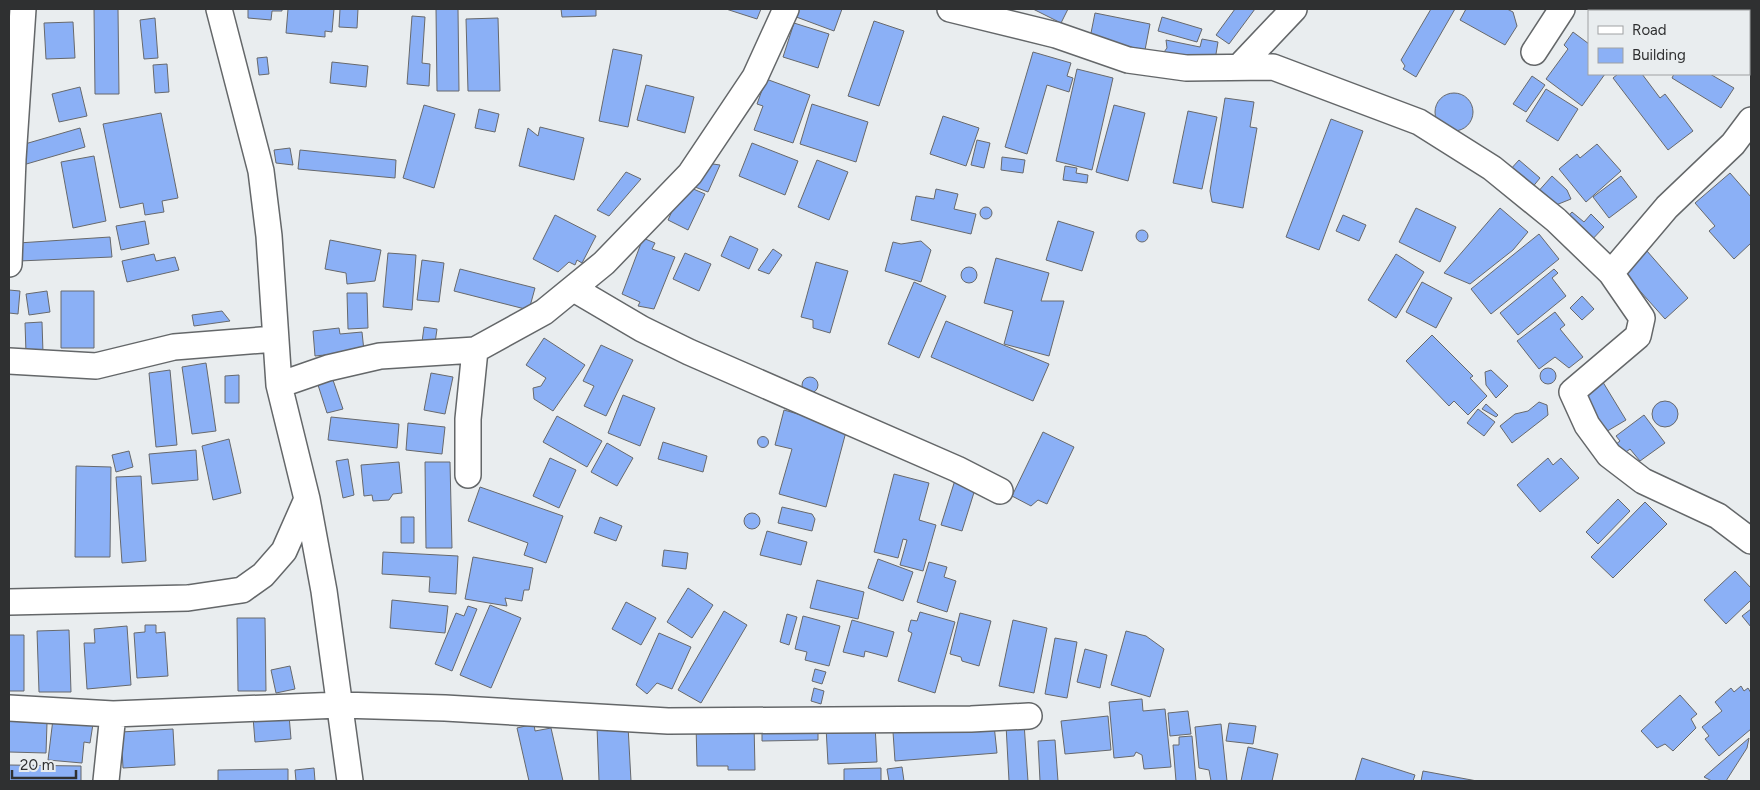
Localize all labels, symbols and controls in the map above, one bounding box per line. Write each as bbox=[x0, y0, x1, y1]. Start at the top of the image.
legend bbox=[1588, 10, 1750, 75]
text: Road bbox=[1632, 21, 1667, 39]
text: Building bbox=[1632, 46, 1686, 64]
scale bar bbox=[12, 748, 76, 780]
text: 20 m bbox=[20, 756, 54, 774]

